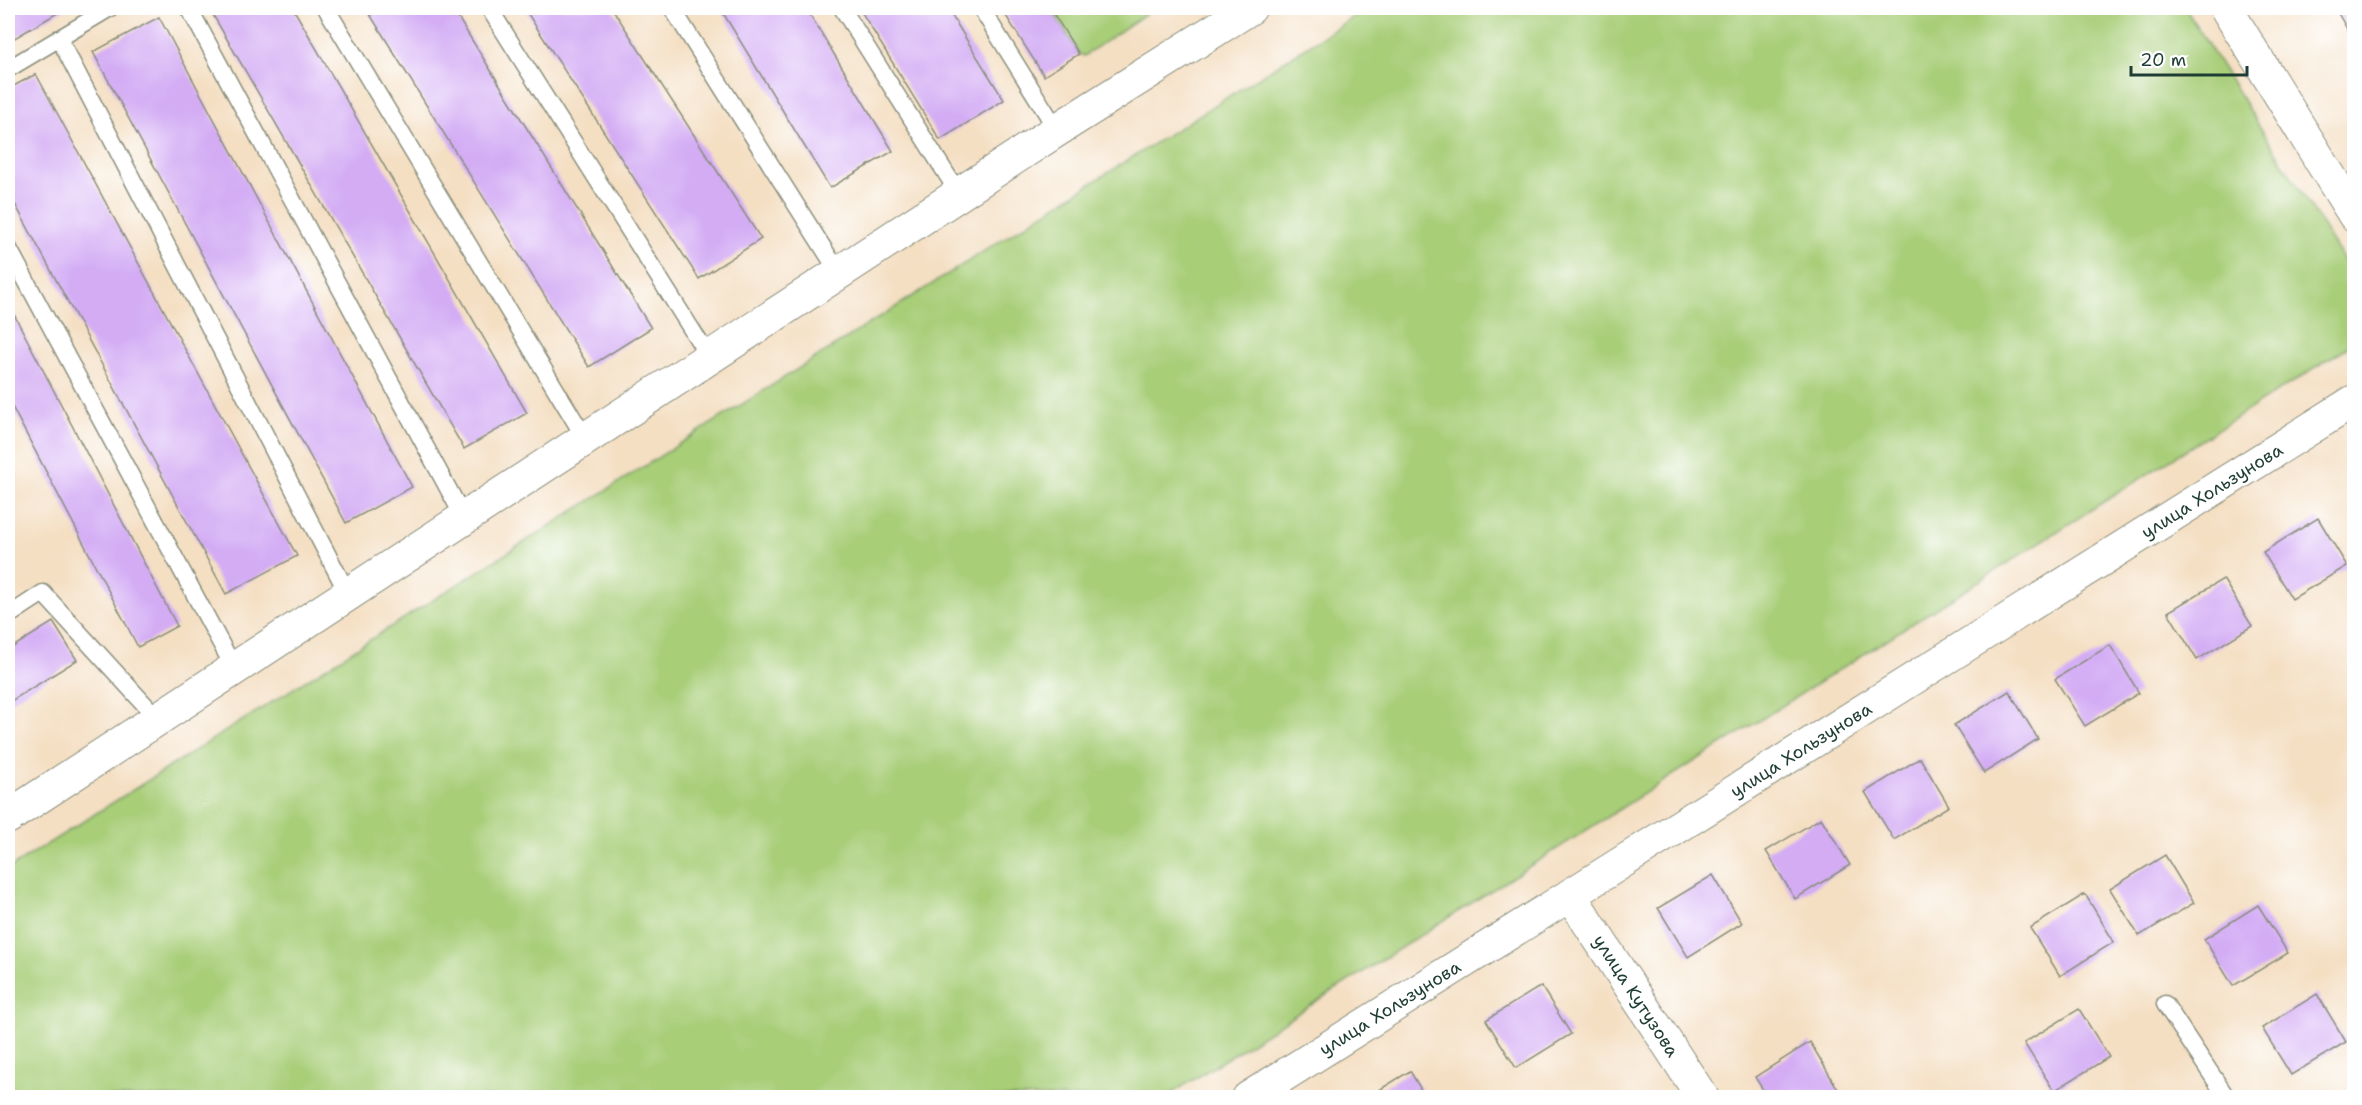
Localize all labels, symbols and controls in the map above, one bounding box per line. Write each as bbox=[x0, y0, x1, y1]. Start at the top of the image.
scale bar bbox=[2131, 39, 2246, 77]
text: 20 m bbox=[2140, 48, 2186, 72]
street label: улица Хользунова bbox=[2137, 438, 2287, 544]
street label: улица Хользунова bbox=[1726, 697, 1876, 803]
street label: улица Кутузова bbox=[1587, 930, 1685, 1062]
street label: улица Хользунова bbox=[1315, 955, 1465, 1061]

